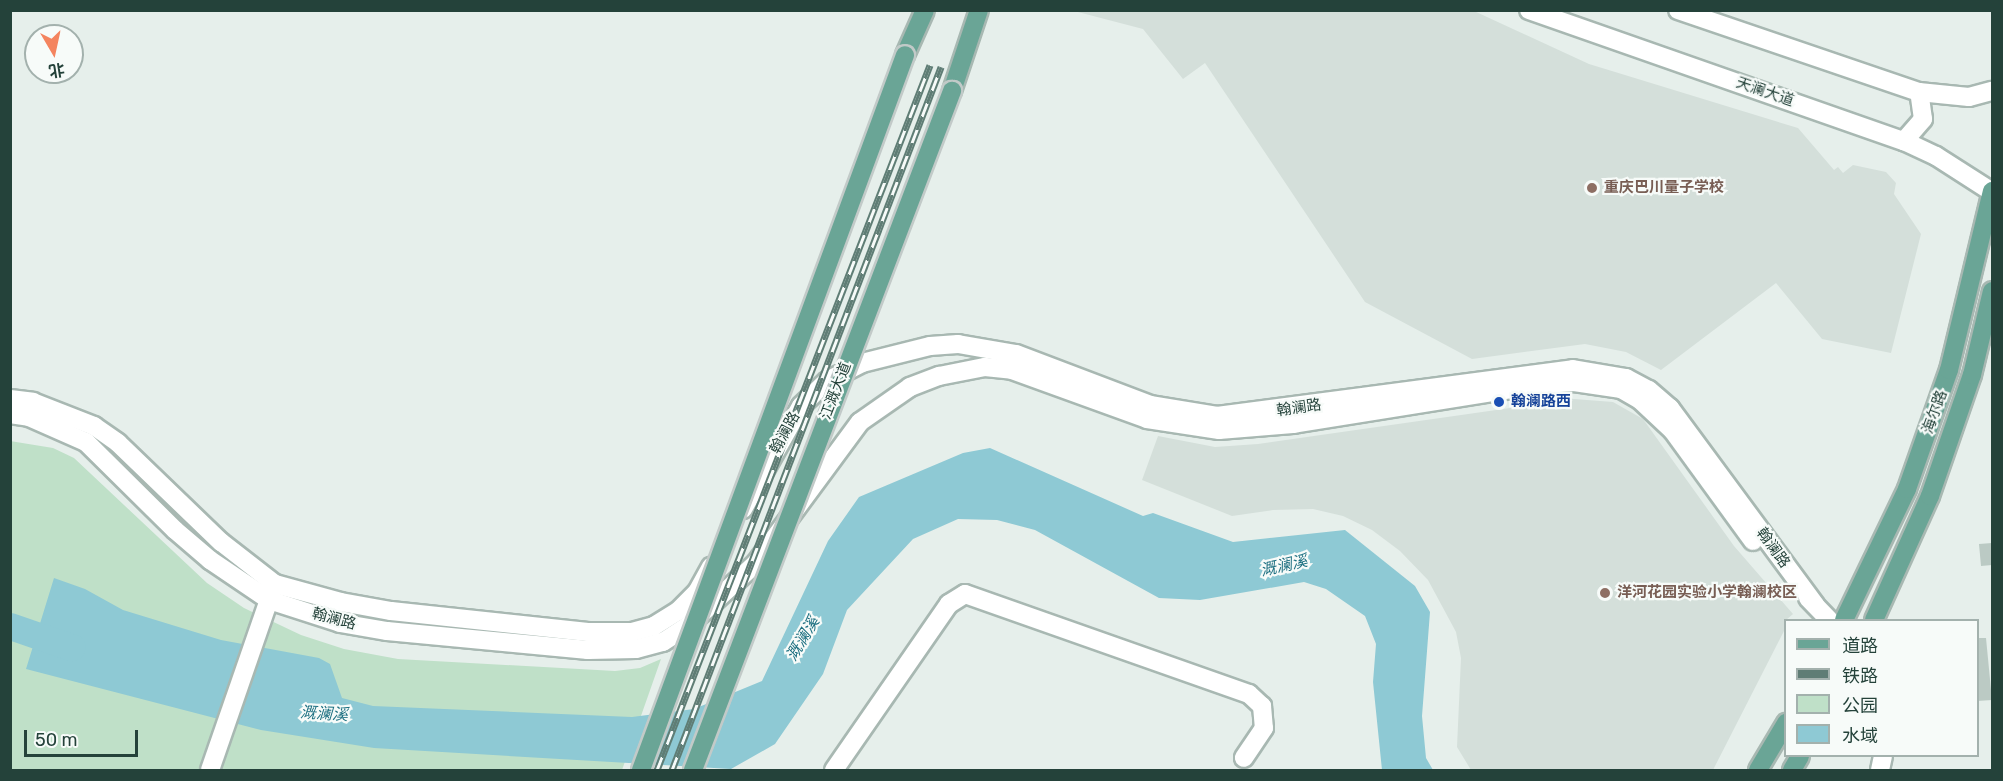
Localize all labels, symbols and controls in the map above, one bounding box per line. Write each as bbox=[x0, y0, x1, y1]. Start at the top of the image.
north arrow bbox=[24, 24, 84, 84]
text: 北 bbox=[47, 60, 66, 81]
street label: 天澜大道 bbox=[1734, 74, 1796, 110]
place label: 重庆巴川量子学校 bbox=[1604, 179, 1724, 197]
marker: 重庆巴川量子学校 bbox=[1585, 181, 1599, 195]
street label: 江溉大道 bbox=[817, 360, 855, 422]
street label: 海尔路 bbox=[1919, 388, 1951, 436]
place label: 翰澜路西 bbox=[1511, 393, 1571, 411]
marker: 翰澜路西 bbox=[1492, 395, 1506, 409]
street label: 翰澜路 bbox=[1275, 396, 1323, 420]
street label: 翰澜路 bbox=[766, 409, 804, 457]
street label: 翰澜路 bbox=[1752, 525, 1794, 571]
water label: 溉澜溪 bbox=[1258, 551, 1310, 581]
place label: 洋河花园实验小学翰澜校区 bbox=[1617, 584, 1797, 602]
marker: 洋河花园实验小学翰澜校区 bbox=[1598, 586, 1612, 600]
street label: 翰澜路 bbox=[310, 604, 358, 634]
water label: 溉澜溪 bbox=[782, 613, 824, 665]
legend bbox=[1784, 619, 1979, 757]
text: 道路 bbox=[1842, 635, 1878, 657]
text: 铁路 bbox=[1842, 665, 1878, 687]
text: 公园 bbox=[1842, 695, 1878, 717]
water label: 溉澜溪 bbox=[300, 703, 348, 725]
scale bar bbox=[27, 718, 141, 756]
text: 水域 bbox=[1842, 725, 1878, 747]
text: 50 m bbox=[35, 729, 78, 751]

